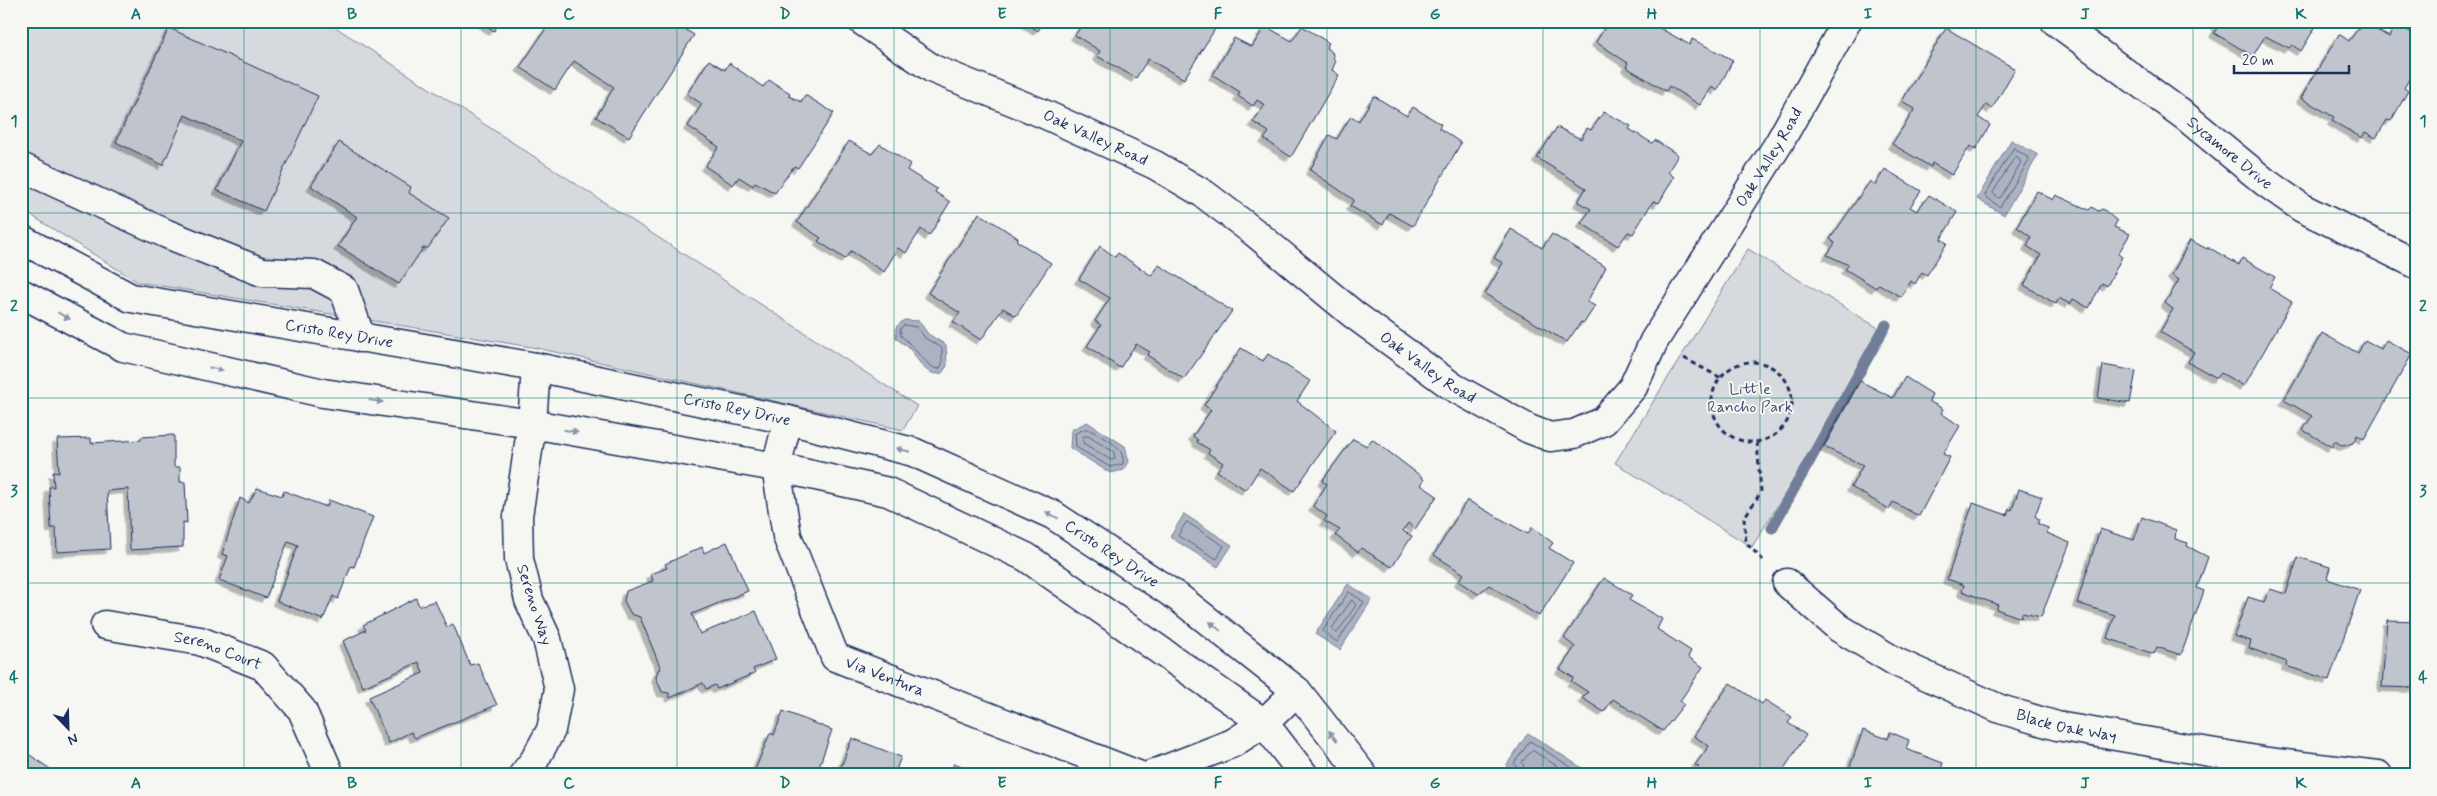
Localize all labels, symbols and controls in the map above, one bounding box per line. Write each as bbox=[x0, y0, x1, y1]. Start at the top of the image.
text: A bbox=[131, 4, 141, 25]
text: B bbox=[347, 4, 357, 25]
text: C bbox=[563, 4, 575, 25]
text: D bbox=[779, 4, 791, 25]
text: E bbox=[997, 4, 1007, 25]
text: F bbox=[1214, 4, 1223, 25]
text: G bbox=[1430, 4, 1441, 25]
text: H bbox=[1647, 4, 1658, 25]
text: I bbox=[1864, 4, 1873, 25]
text: J bbox=[2080, 4, 2090, 25]
text: K bbox=[2295, 4, 2307, 25]
scale bar bbox=[2234, 42, 2350, 74]
text: 20 m bbox=[2242, 51, 2274, 71]
street label: Oak Valley Road bbox=[1040, 104, 1151, 171]
street label: Oak Valley Road bbox=[1731, 104, 1807, 211]
text: 1 bbox=[10, 111, 18, 132]
text: 1 bbox=[2419, 111, 2427, 132]
street label: Sycamore Drive bbox=[2183, 112, 2277, 194]
text: 2 bbox=[10, 296, 18, 317]
text: 2 bbox=[2419, 296, 2427, 317]
one-way arrow bbox=[57, 312, 72, 320]
street label: Cristo Rey Drive bbox=[284, 314, 395, 353]
street label: Oak Valley Road bbox=[1376, 327, 1480, 408]
one-way arrow bbox=[209, 365, 224, 373]
park label: Little Rancho Park bbox=[1707, 379, 1793, 418]
street label: Cristo Rey Drive bbox=[681, 388, 792, 431]
one-way arrow bbox=[368, 398, 384, 406]
one-way arrow bbox=[563, 428, 579, 436]
one-way arrow bbox=[896, 446, 911, 454]
text: 3 bbox=[10, 481, 18, 502]
text: 3 bbox=[2419, 481, 2427, 502]
one-way arrow bbox=[1045, 511, 1059, 519]
street label: Cristo Rey Drive bbox=[1060, 515, 1163, 592]
street label: Sereno Way bbox=[511, 562, 557, 648]
one-way arrow bbox=[1209, 621, 1222, 632]
street label: Sereno Court bbox=[172, 626, 265, 675]
street label: Via Ventura bbox=[842, 652, 927, 701]
text: 4 bbox=[9, 667, 19, 688]
text: 4 bbox=[2418, 667, 2428, 688]
north arrow bbox=[42, 704, 92, 754]
street label: Black Oak Way bbox=[2014, 704, 2118, 747]
text: N bbox=[65, 729, 80, 749]
one-way arrow bbox=[1328, 730, 1339, 743]
text: A bbox=[131, 773, 141, 794]
text: B bbox=[347, 773, 357, 794]
text: C bbox=[563, 773, 575, 794]
text: D bbox=[779, 773, 791, 794]
text: E bbox=[997, 773, 1007, 794]
text: F bbox=[1214, 773, 1223, 794]
text: G bbox=[1430, 773, 1441, 794]
text: H bbox=[1647, 773, 1658, 794]
text: I bbox=[1864, 773, 1873, 794]
text: J bbox=[2080, 773, 2090, 794]
text: K bbox=[2295, 773, 2307, 794]

